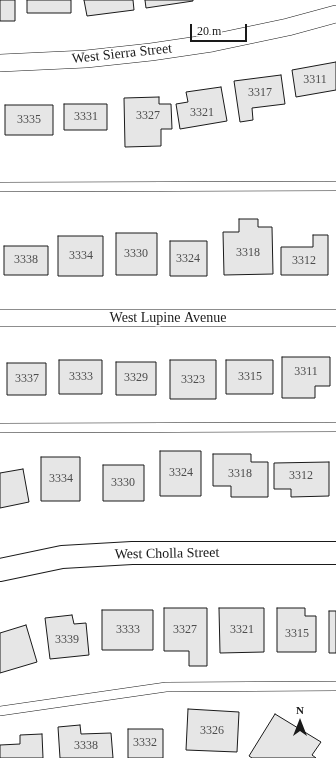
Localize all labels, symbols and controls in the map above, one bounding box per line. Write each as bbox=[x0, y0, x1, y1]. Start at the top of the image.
scale bar bbox=[192, 16, 249, 42]
text: 20 m bbox=[197, 24, 221, 38]
street label: West Sierra Street bbox=[71, 40, 173, 68]
house number: 3311 bbox=[303, 73, 327, 87]
house number: 3317 bbox=[248, 86, 272, 100]
house number: 3321 bbox=[190, 106, 214, 120]
house number: 3327 bbox=[136, 109, 160, 123]
house number: 3331 bbox=[74, 110, 98, 124]
house number: 3335 bbox=[17, 113, 41, 127]
house number: 3318 bbox=[236, 246, 260, 260]
house number: 3330 bbox=[124, 247, 148, 261]
house number: 3334 bbox=[69, 249, 93, 263]
house number: 3324 bbox=[176, 252, 200, 266]
house number: 3338 bbox=[14, 253, 38, 267]
house number: 3312 bbox=[292, 254, 316, 268]
street label: West Lupine Avenue bbox=[110, 310, 226, 326]
house number: 3311 bbox=[294, 365, 318, 379]
house number: 3333 bbox=[69, 370, 93, 384]
house number: 3315 bbox=[238, 370, 262, 384]
house number: 3329 bbox=[124, 371, 148, 385]
house number: 3337 bbox=[15, 372, 39, 386]
house number: 3323 bbox=[181, 373, 205, 387]
house number: 3324 bbox=[169, 466, 193, 480]
house number: 3318 bbox=[228, 467, 252, 481]
house number: 3312 bbox=[289, 469, 313, 483]
house number: 3334 bbox=[49, 472, 73, 486]
house number: 3330 bbox=[111, 476, 135, 490]
street label: West Cholla Street bbox=[115, 545, 219, 563]
house number: 3333 bbox=[116, 623, 140, 637]
house number: 3327 bbox=[173, 623, 197, 637]
house number: 3321 bbox=[230, 623, 254, 637]
house number: 3315 bbox=[285, 627, 309, 641]
house number: 3339 bbox=[55, 633, 79, 647]
north arrow bbox=[280, 702, 320, 742]
text: N bbox=[296, 704, 304, 716]
house number: 3326 bbox=[200, 724, 224, 738]
house number: 3332 bbox=[133, 736, 157, 750]
house number: 3338 bbox=[74, 739, 98, 753]

